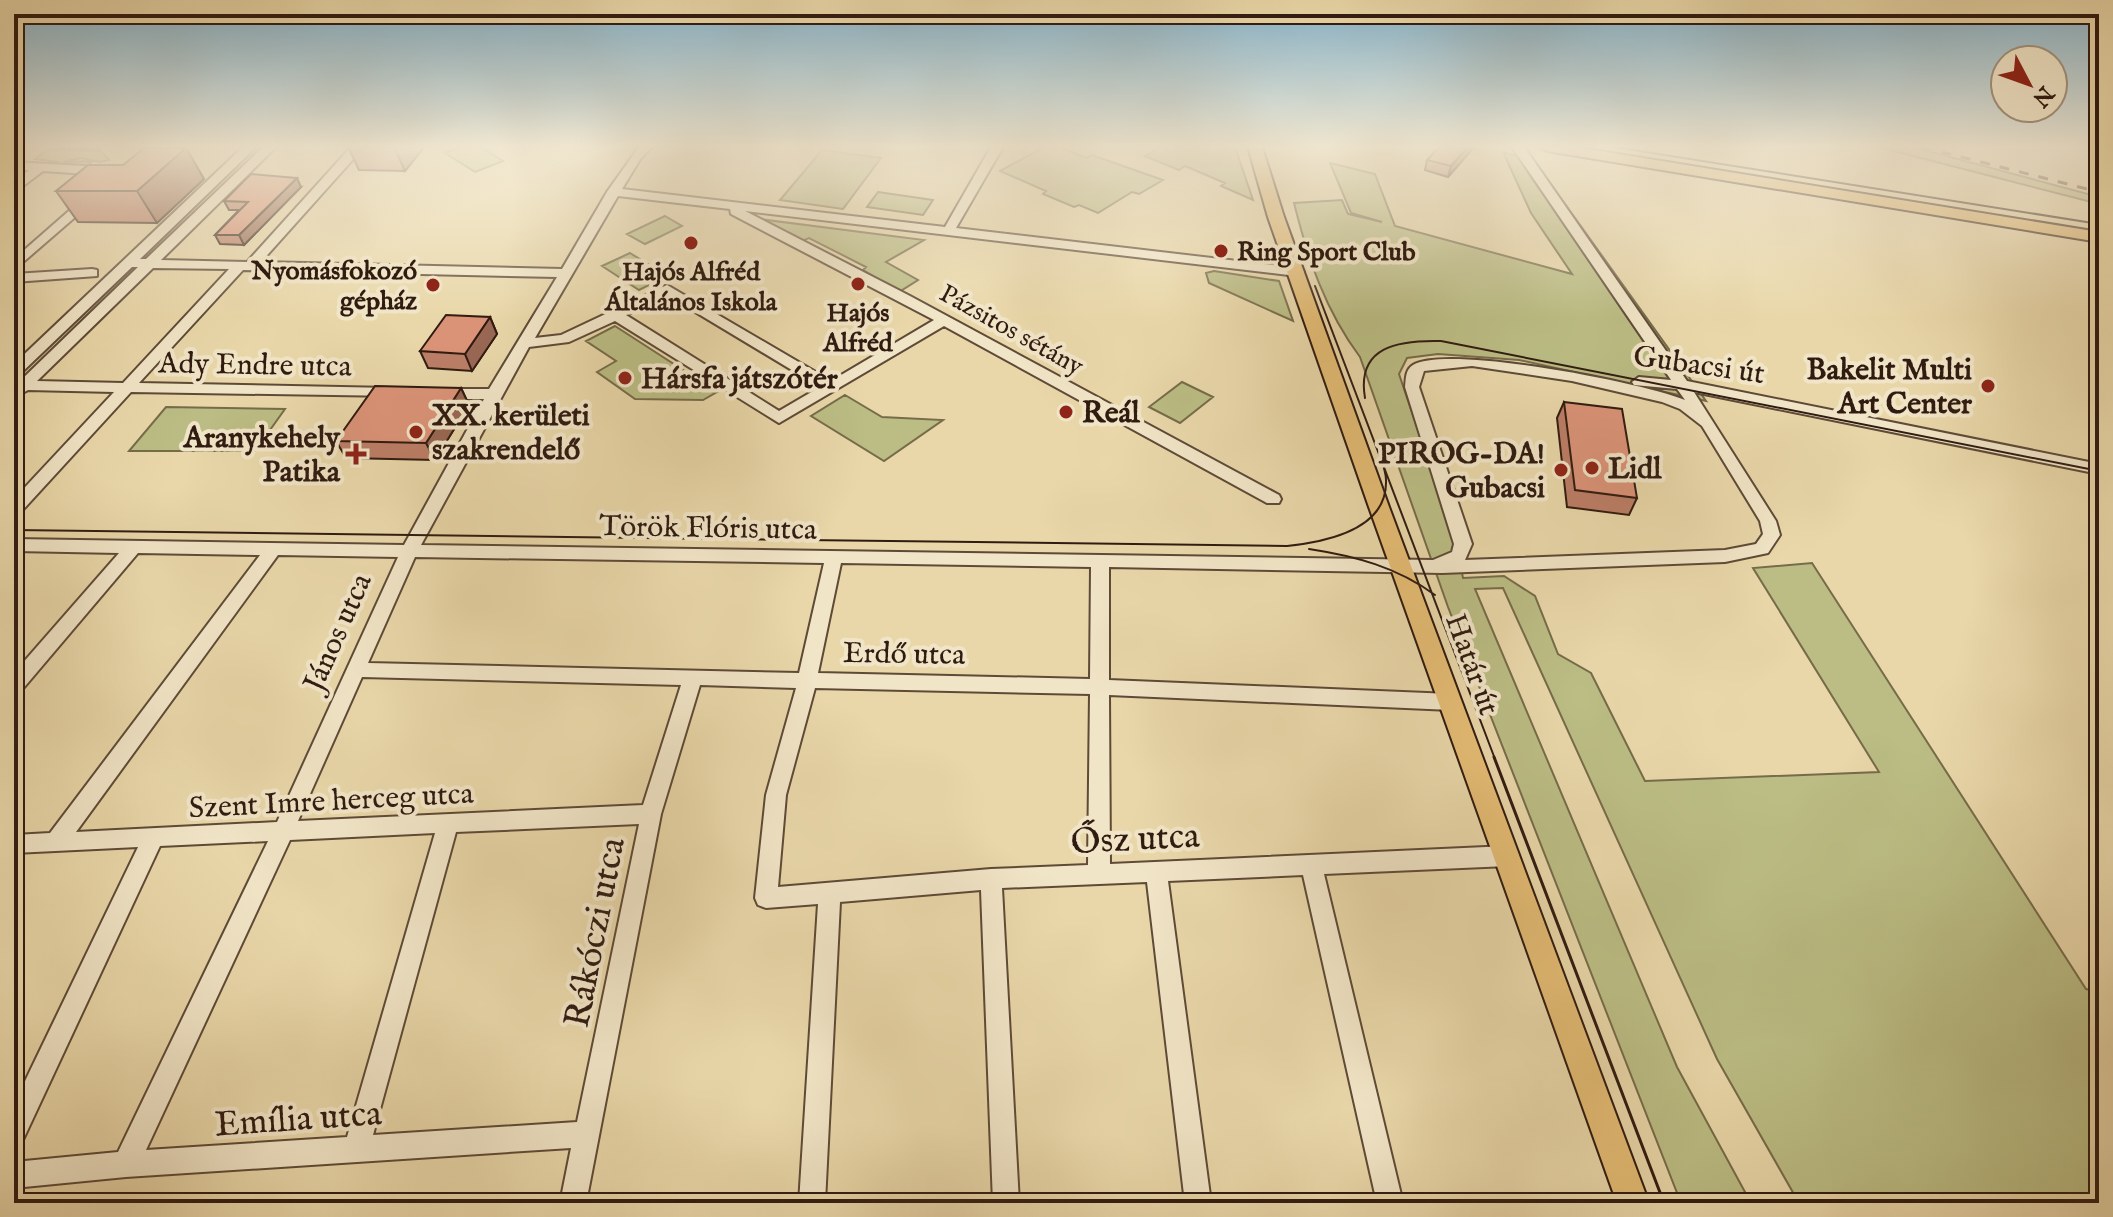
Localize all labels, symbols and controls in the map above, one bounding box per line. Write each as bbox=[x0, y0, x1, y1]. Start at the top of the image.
north arrow bbox=[1989, 44, 2069, 124]
text: N bbox=[2026, 79, 2060, 112]
marker: Hajós Alfréd Általános Iskola bbox=[682, 234, 700, 252]
place label: Ring Sport Club bbox=[1237, 236, 1416, 269]
marker: Ring Sport Club bbox=[1212, 242, 1230, 260]
place label: Nyomásfokozó gépház bbox=[250, 255, 417, 318]
place label: Hajós Alfréd Általános Iskola bbox=[604, 256, 778, 319]
marker: Hajós Alfréd bbox=[849, 275, 867, 293]
marker: Nyomásfokozó gépház bbox=[424, 276, 442, 294]
street label: Pázsitos sétány bbox=[934, 277, 1089, 384]
place label: Hajós Alfréd bbox=[822, 297, 894, 360]
street label: Gubacsi út bbox=[1631, 338, 1767, 394]
street label: Ady Endre utca bbox=[157, 345, 352, 387]
place label: Bakelit Multi Art Center bbox=[1807, 352, 1973, 424]
place label: Hársfa játszótér bbox=[641, 361, 839, 399]
marker: Hársfa játszótér bbox=[616, 369, 634, 387]
marker: Bakelit Multi Art Center bbox=[1979, 377, 1997, 395]
place label: Reál bbox=[1082, 395, 1140, 433]
place label: XX. kerületi szakrendelő bbox=[432, 398, 590, 470]
marker: Reál bbox=[1057, 403, 1075, 421]
place label: Aranykehely Patika bbox=[183, 420, 341, 492]
marker: XX. kerületi szakrendelő bbox=[407, 423, 425, 441]
place label: PIROG-DA! Gubacsi bbox=[1378, 436, 1545, 508]
marker: Aranykehely Patika bbox=[347, 445, 365, 463]
place label: Lidl bbox=[1608, 451, 1662, 489]
marker: Lidl bbox=[1583, 459, 1601, 477]
marker: PIROG-DA! Gubacsi bbox=[1552, 461, 1570, 479]
street label: Török Flóris utca bbox=[599, 508, 817, 550]
street label: János utca bbox=[295, 568, 382, 701]
street label: Határ út bbox=[1435, 609, 1507, 721]
street label: Erdő utca bbox=[843, 635, 965, 675]
street label: Szent Imre herceg utca bbox=[188, 776, 474, 828]
street label: Ősz utca bbox=[1070, 814, 1201, 866]
street label: Rákóczi utca bbox=[555, 833, 637, 1032]
street label: Emília utca bbox=[213, 1091, 384, 1149]

